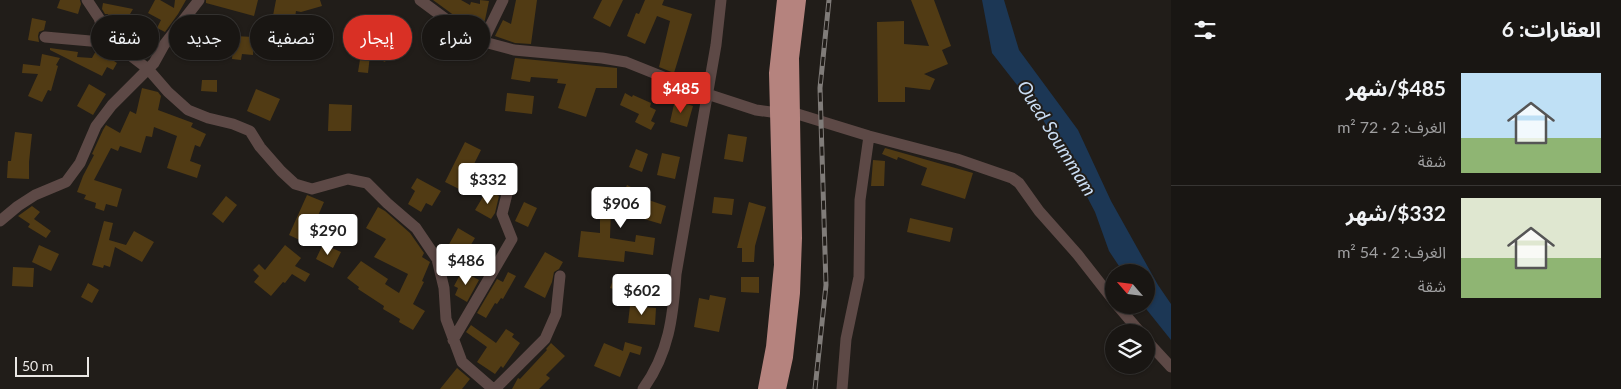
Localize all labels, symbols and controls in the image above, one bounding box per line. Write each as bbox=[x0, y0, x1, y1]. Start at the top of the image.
chip: شقة bbox=[91, 15, 159, 60]
chip: جديد bbox=[169, 15, 240, 60]
chip: تصفية bbox=[250, 15, 333, 60]
chip: إيجار bbox=[343, 15, 412, 60]
chip: شراء bbox=[422, 15, 490, 60]
icon: filters bbox=[1191, 16, 1219, 44]
text: العقارات: 6 bbox=[1502, 16, 1601, 41]
pin: $485 bbox=[651, 72, 711, 114]
text: $485/شهر bbox=[1346, 75, 1446, 100]
water label: Oued Soummam bbox=[1013, 76, 1102, 200]
text: $485 bbox=[662, 78, 700, 97]
icon: home bbox=[1501, 93, 1561, 153]
text: الغرف: 2 · 72 m² bbox=[1337, 117, 1446, 136]
text: شقة bbox=[1418, 151, 1446, 170]
pin: $332 bbox=[458, 162, 518, 205]
text: $332 bbox=[469, 169, 507, 188]
pin: $906 bbox=[591, 186, 651, 229]
text: $906 bbox=[602, 193, 640, 212]
text: $332/شهر bbox=[1346, 200, 1446, 225]
pin: $290 bbox=[298, 214, 358, 256]
icon: home bbox=[1501, 218, 1561, 278]
text: $290 bbox=[309, 220, 347, 239]
text: الغرف: 2 · 54 m² bbox=[1337, 242, 1446, 261]
pin: $486 bbox=[436, 244, 496, 286]
text: $486 bbox=[447, 250, 485, 269]
north arrow bbox=[1105, 264, 1155, 314]
map controls bbox=[1105, 264, 1155, 374]
pin: $602 bbox=[612, 274, 672, 316]
text: شقة bbox=[1418, 276, 1446, 295]
text: $602 bbox=[623, 280, 661, 299]
button: layers bbox=[1105, 324, 1155, 374]
scale bar bbox=[15, 354, 89, 377]
text: 50 m bbox=[22, 357, 53, 374]

